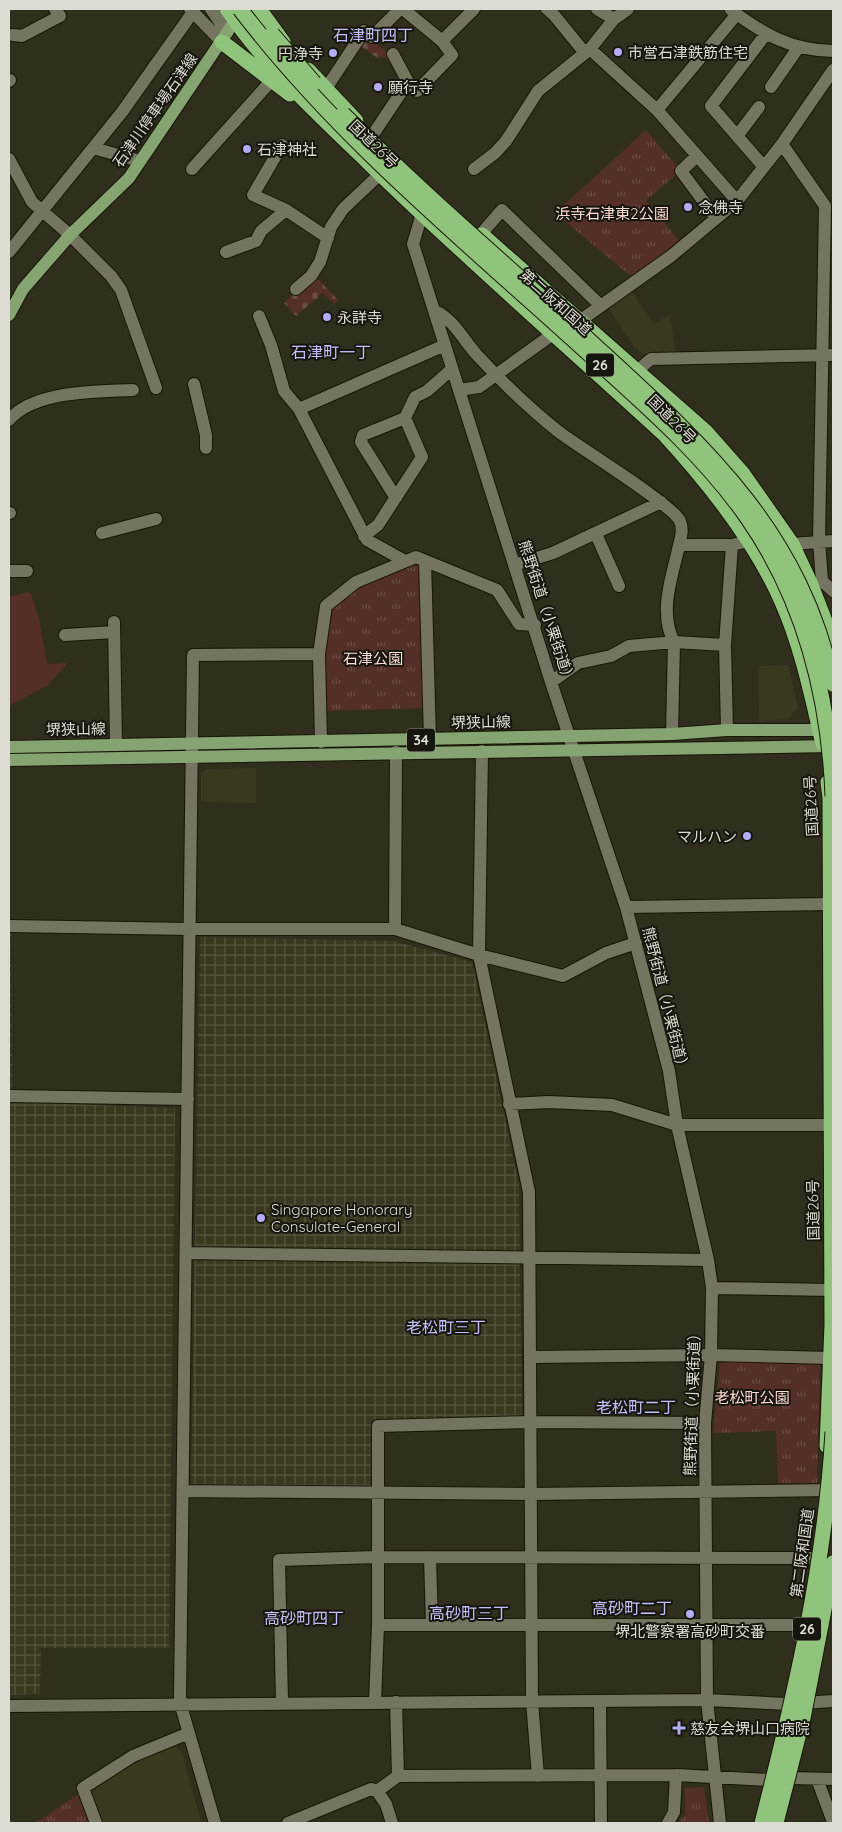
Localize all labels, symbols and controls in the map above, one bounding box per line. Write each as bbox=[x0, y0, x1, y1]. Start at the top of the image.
district label: 石津町四丁 bbox=[333, 25, 413, 45]
place label: 市営石津鉄筋住宅 bbox=[628, 43, 748, 62]
place label: 円浄寺 bbox=[278, 44, 323, 63]
marker: 市営石津鉄筋住宅 bbox=[612, 46, 624, 58]
marker: 円浄寺 bbox=[327, 47, 339, 59]
street label: 石津川停車場石津線 bbox=[108, 49, 202, 171]
place label: 願行寺 bbox=[388, 78, 433, 97]
marker: 願行寺 bbox=[372, 81, 384, 93]
street label: 国道26号 bbox=[345, 116, 403, 172]
place label: 石津神社 bbox=[257, 140, 317, 159]
marker: 石津神社 bbox=[241, 143, 253, 155]
place label: 念佛寺 bbox=[698, 198, 743, 217]
marker: 念佛寺 bbox=[682, 201, 694, 213]
park label: 浜寺石津東2公園 bbox=[555, 204, 669, 223]
street label: 第二阪和国道 bbox=[516, 265, 596, 339]
place label: 永詳寺 bbox=[337, 308, 382, 327]
marker: 永詳寺 bbox=[321, 311, 333, 323]
district label: 石津町一丁 bbox=[291, 342, 371, 362]
road number: 26 bbox=[586, 354, 614, 376]
street label: 国道26号 bbox=[644, 391, 700, 447]
street label: 熊野街道（小栗街道） bbox=[515, 538, 579, 686]
park label: 石津公園 bbox=[343, 649, 403, 668]
street label: 堺狭山線 bbox=[451, 712, 511, 732]
street label: 堺狭山線 bbox=[46, 719, 106, 739]
road number: 34 bbox=[407, 728, 435, 752]
street label: 国道26号 bbox=[800, 775, 822, 837]
place label: マルハン bbox=[677, 827, 737, 846]
marker: マルハン bbox=[741, 830, 753, 842]
street label: 熊野街道（小栗街道） bbox=[639, 925, 693, 1075]
street label: 国道26号 bbox=[803, 1179, 823, 1241]
place label: Singapore Honorary Consulate-General bbox=[271, 1200, 412, 1236]
marker: Singapore Honorary Consulate-General bbox=[255, 1212, 267, 1224]
district label: 老松町三丁 bbox=[406, 1317, 486, 1337]
street label: 熊野街道（小栗街道） bbox=[680, 1326, 704, 1476]
park label: 老松町公園 bbox=[714, 1388, 790, 1407]
district label: 老松町二丁 bbox=[596, 1397, 676, 1417]
street label: 第二阪和国道 bbox=[786, 1507, 818, 1599]
district label: 高砂町二丁 bbox=[592, 1598, 672, 1618]
district label: 高砂町三丁 bbox=[429, 1603, 509, 1623]
district label: 高砂町四丁 bbox=[264, 1608, 344, 1628]
marker: 堺北警察署高砂町交番 bbox=[684, 1608, 696, 1620]
road number: 26 bbox=[793, 1618, 821, 1640]
place label: 堺北警察署高砂町交番 bbox=[615, 1622, 765, 1641]
place label: 慈友会堺山口病院 bbox=[690, 1719, 810, 1738]
marker: 慈友会堺山口病院 bbox=[672, 1721, 686, 1735]

